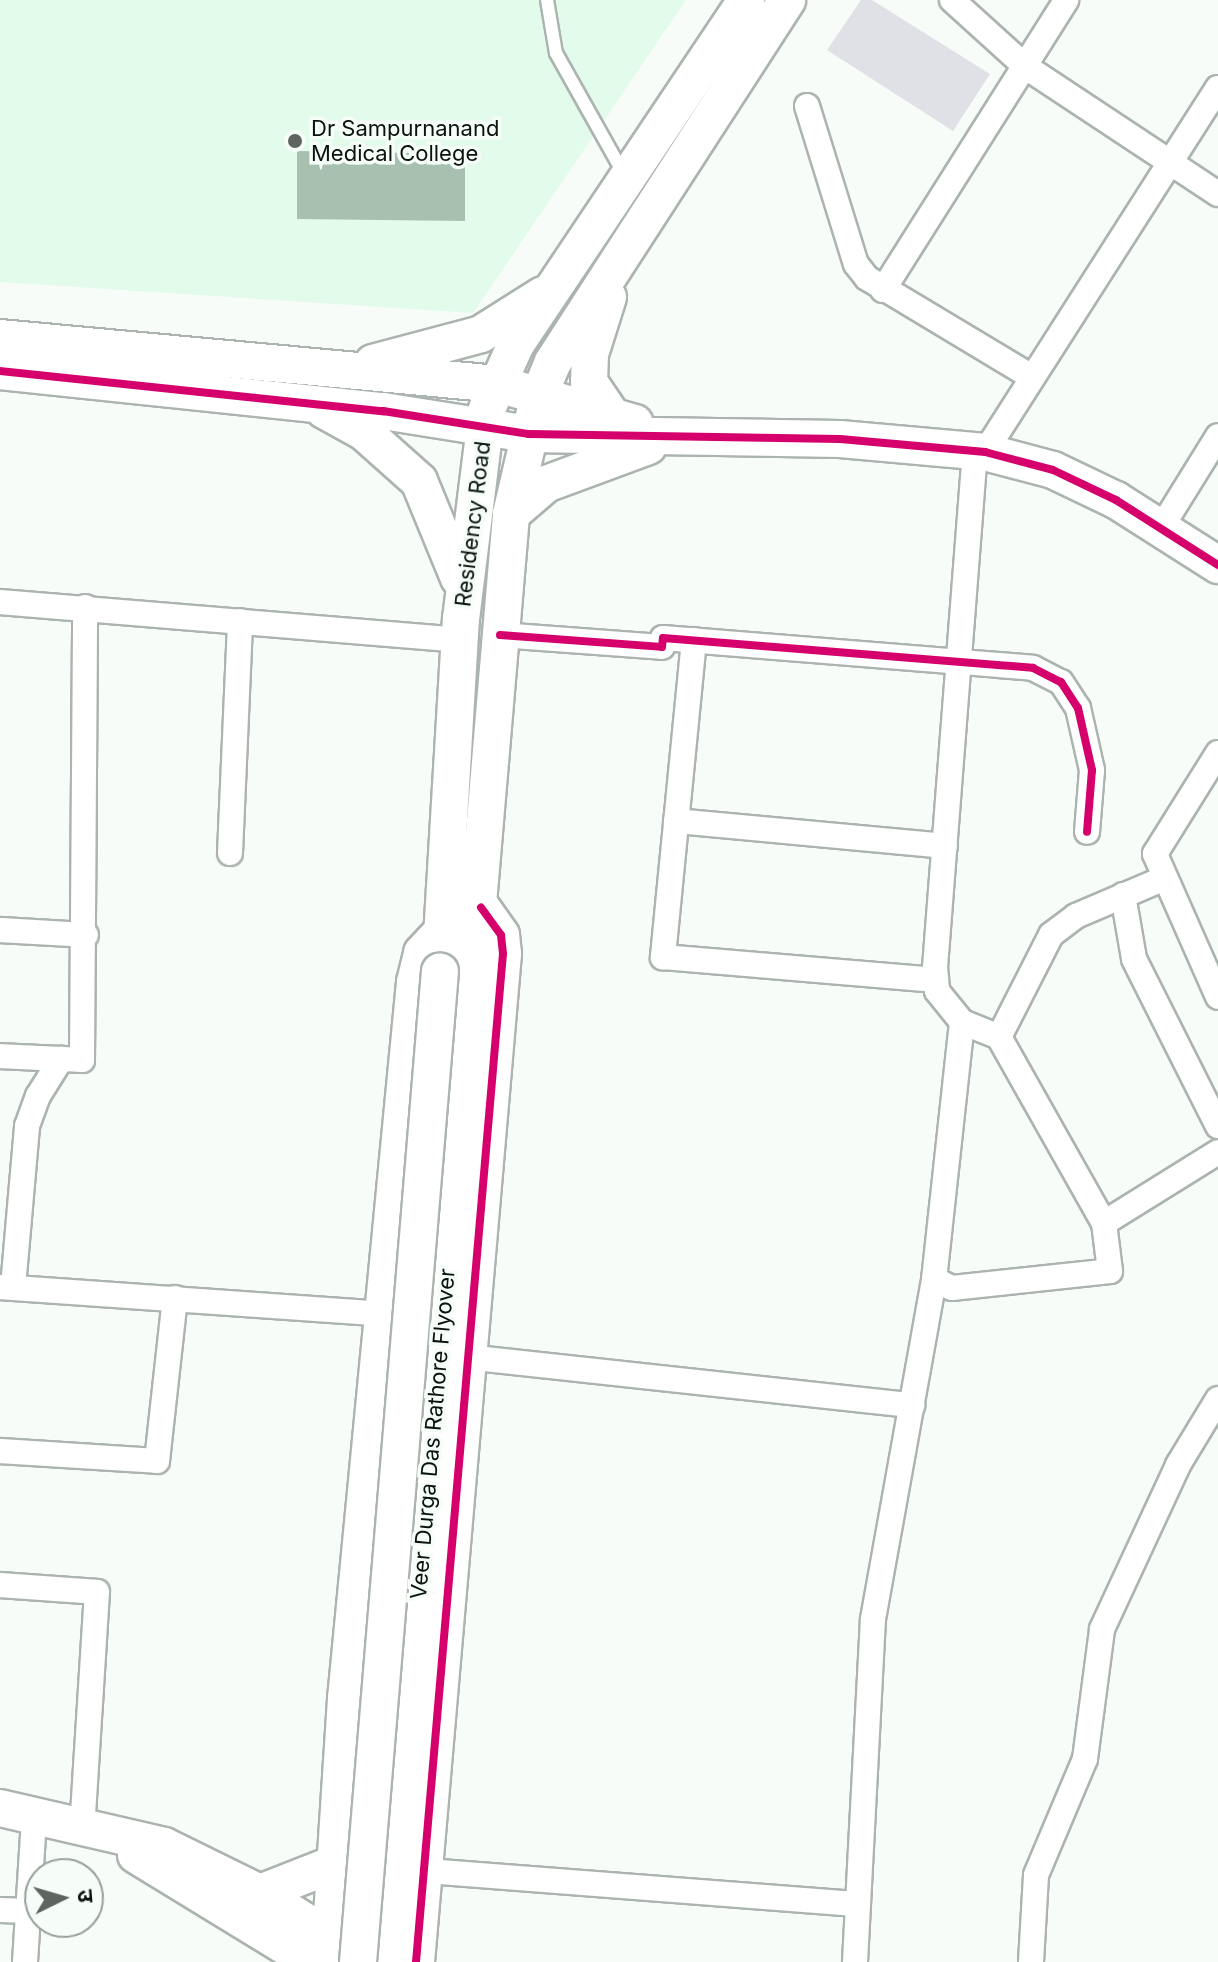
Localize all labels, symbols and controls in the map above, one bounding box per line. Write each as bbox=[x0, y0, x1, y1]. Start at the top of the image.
place label: Dr Sampurnanand Medical College bbox=[311, 115, 499, 166]
marker: Dr Sampurnanand Medical College bbox=[286, 132, 304, 150]
street label: Residency Road bbox=[450, 440, 496, 608]
street label: Veer Durga Das Rathore Flyover bbox=[405, 1268, 461, 1600]
north arrow bbox=[24, 1858, 104, 1938]
text: उ bbox=[72, 1889, 99, 1904]

